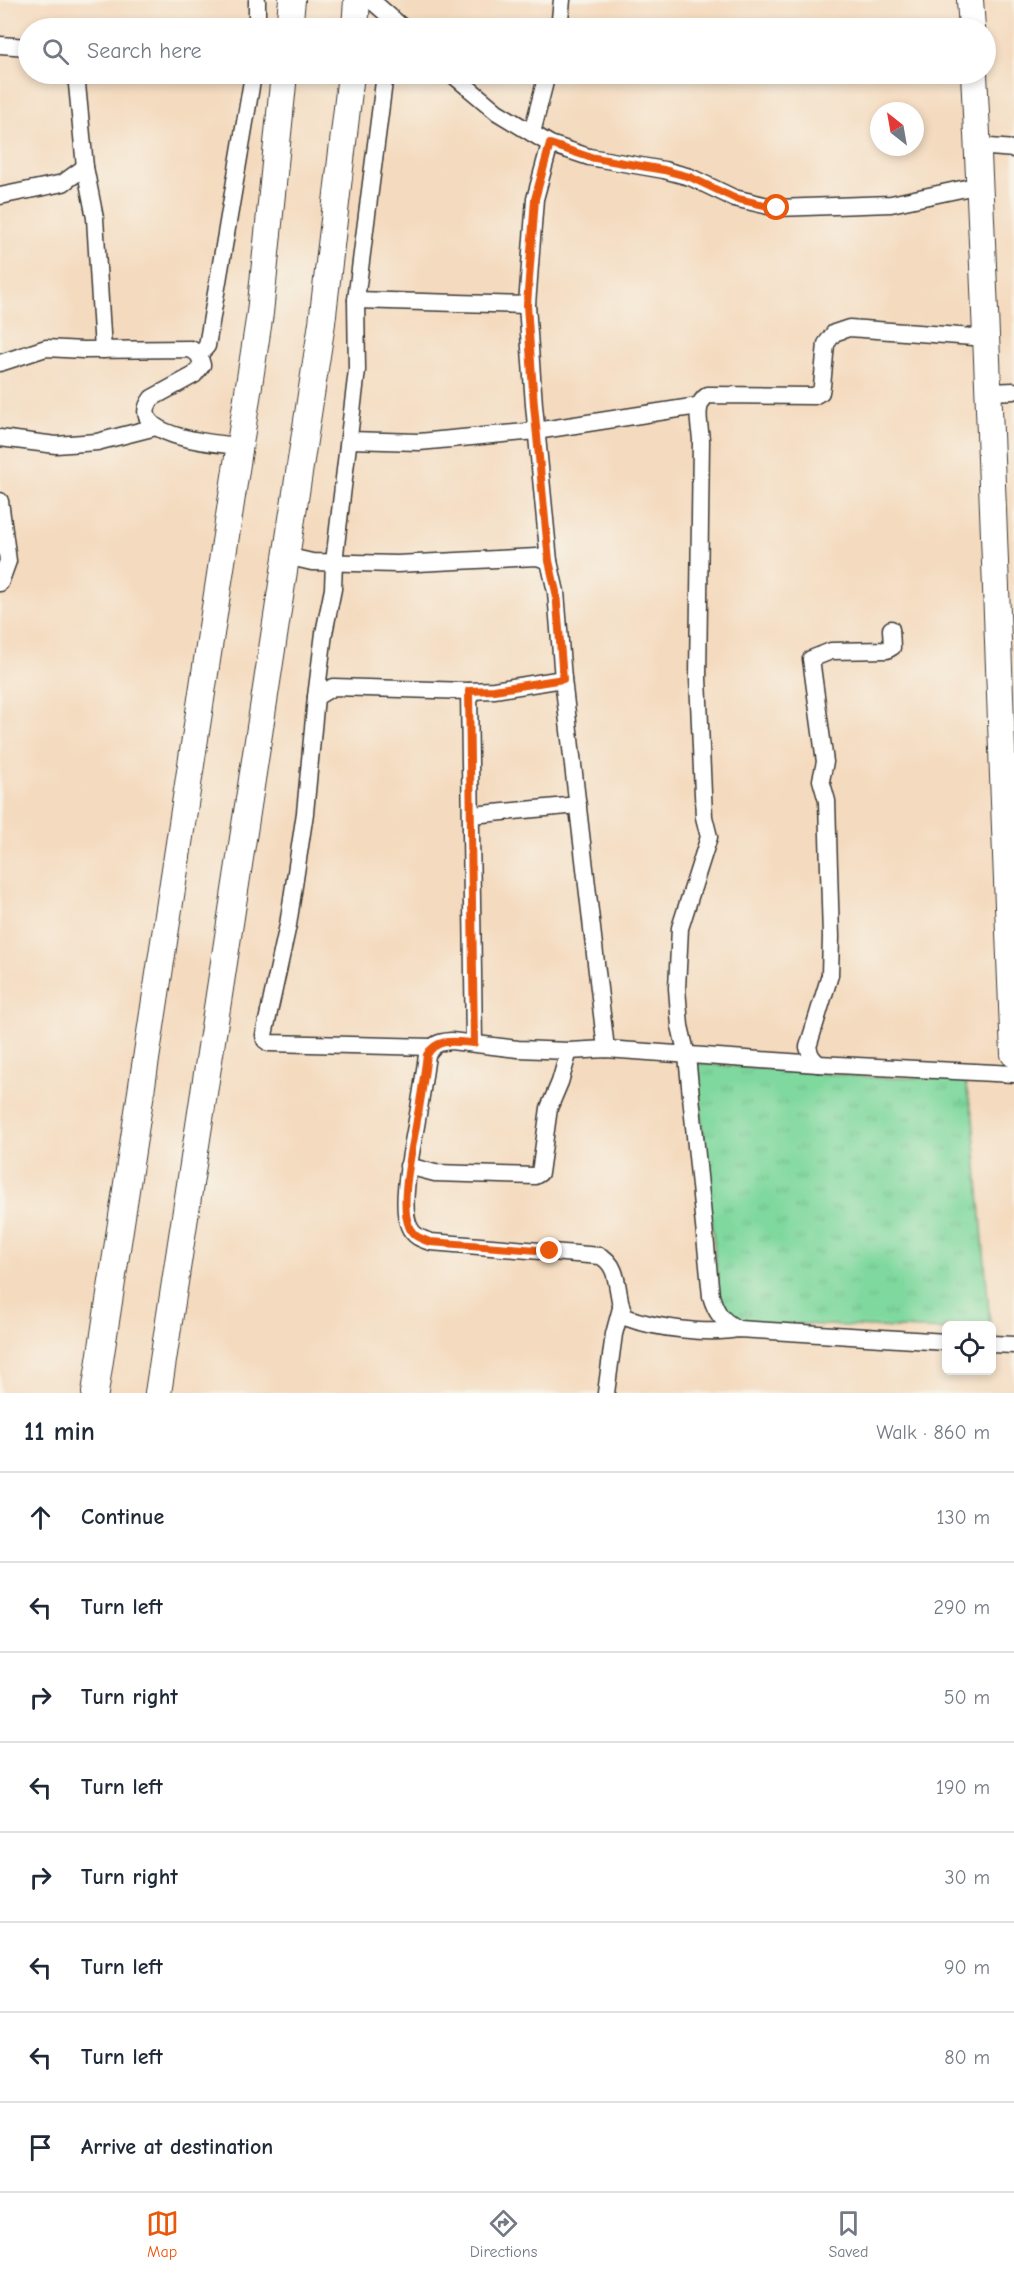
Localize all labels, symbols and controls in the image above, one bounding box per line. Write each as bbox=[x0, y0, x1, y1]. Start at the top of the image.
search box bbox=[18, 18, 996, 84]
icon: search bbox=[39, 35, 72, 68]
text: Search here bbox=[87, 38, 202, 64]
north arrow bbox=[870, 102, 924, 156]
route start bbox=[763, 194, 789, 220]
route end bbox=[536, 1237, 562, 1263]
map controls bbox=[942, 1321, 996, 1375]
button: locate bbox=[942, 1321, 996, 1375]
text: 11 min bbox=[24, 1417, 95, 1447]
text: Walk · 860 m bbox=[876, 1421, 990, 1444]
icon: ahead bbox=[24, 1501, 57, 1534]
text: Continue bbox=[81, 1504, 164, 1530]
text: 130 m bbox=[937, 1506, 990, 1529]
icon: left bbox=[24, 1591, 57, 1624]
text: Turn left bbox=[81, 1594, 163, 1620]
text: 290 m bbox=[934, 1596, 990, 1619]
icon: right bbox=[24, 1681, 57, 1714]
text: Turn right bbox=[81, 1684, 178, 1710]
text: 50 m bbox=[944, 1686, 990, 1709]
icon: left bbox=[24, 1771, 57, 1804]
text: Turn left bbox=[81, 1774, 163, 1800]
text: 190 m bbox=[936, 1776, 990, 1799]
icon: right bbox=[24, 1861, 57, 1894]
text: Turn right bbox=[81, 1864, 178, 1890]
text: 30 m bbox=[944, 1866, 990, 1889]
icon: left bbox=[24, 1951, 57, 1984]
text: Turn left bbox=[81, 1954, 163, 1980]
text: 90 m bbox=[944, 1956, 990, 1979]
icon: left bbox=[24, 2041, 57, 2074]
text: Turn left bbox=[81, 2044, 163, 2070]
text: 80 m bbox=[944, 2046, 990, 2069]
icon: arrive bbox=[24, 2131, 57, 2164]
text: Arrive at destination bbox=[81, 2134, 273, 2160]
tab: Map bbox=[146, 2207, 179, 2261]
tab: Directions bbox=[470, 2207, 537, 2261]
tab: Saved bbox=[828, 2207, 868, 2261]

